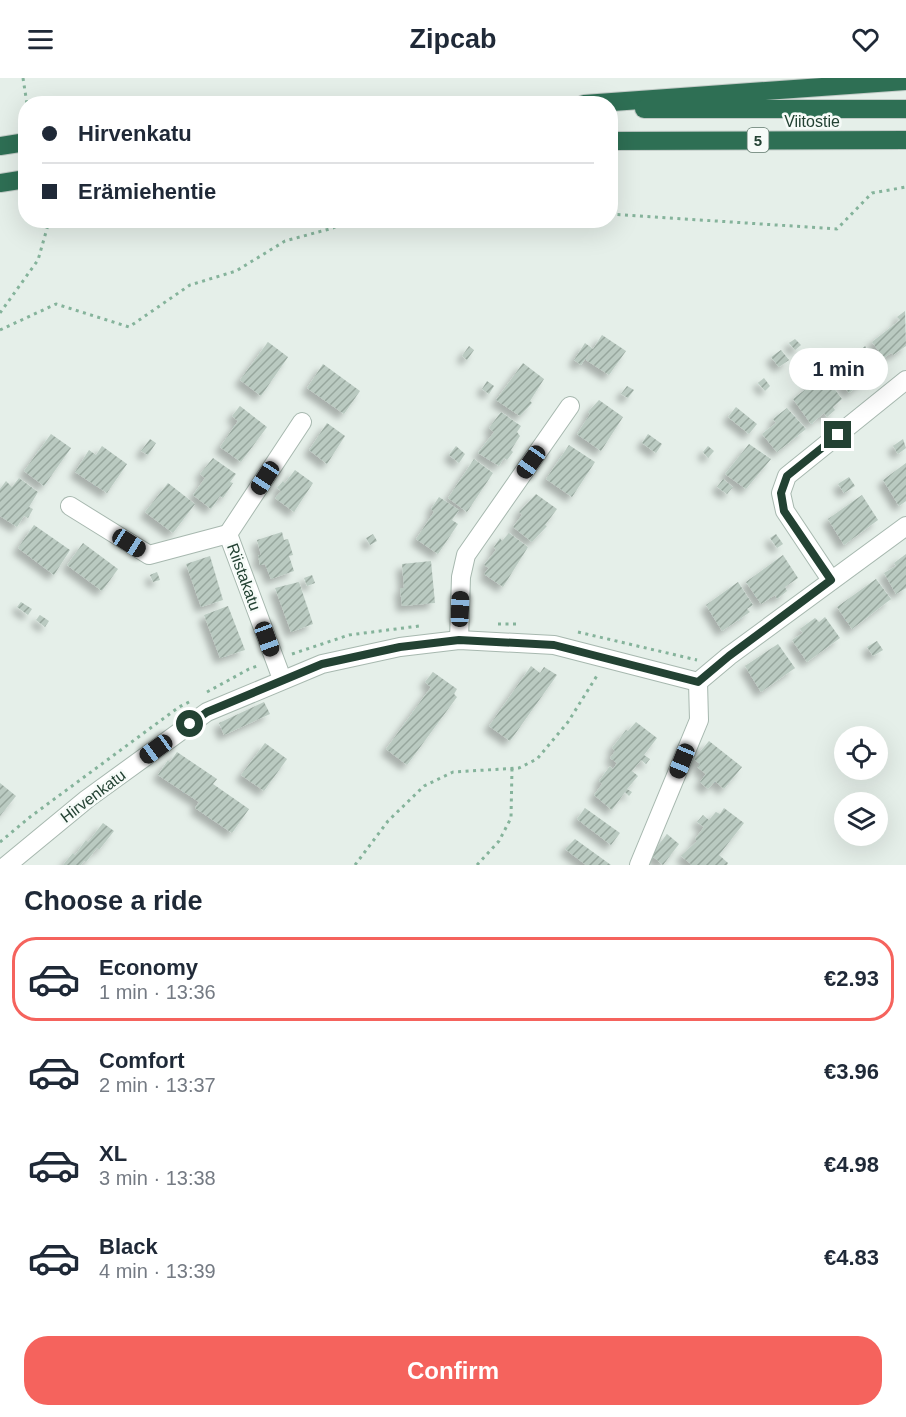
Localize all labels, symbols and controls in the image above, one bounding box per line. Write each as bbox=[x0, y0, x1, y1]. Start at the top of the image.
icon: menu bbox=[24, 23, 57, 56]
icon: heart bbox=[849, 23, 882, 56]
text: Zipcab bbox=[409, 24, 497, 54]
street label: Viitostie bbox=[784, 113, 840, 130]
text: Hirvenkatu bbox=[78, 121, 192, 146]
road number: 5 bbox=[748, 128, 768, 152]
text: Erämiehentie bbox=[78, 179, 216, 204]
callout: 1 min bbox=[788, 348, 888, 390]
text: 1 min bbox=[812, 358, 865, 380]
route end bbox=[824, 421, 851, 448]
car bbox=[513, 442, 549, 482]
car bbox=[248, 458, 282, 498]
car bbox=[109, 526, 149, 560]
street label: Riistakatu bbox=[224, 541, 264, 613]
car bbox=[450, 591, 470, 627]
car bbox=[252, 619, 282, 659]
route start bbox=[176, 710, 203, 737]
map controls bbox=[834, 726, 888, 846]
button: locate bbox=[834, 726, 888, 780]
car bbox=[136, 731, 176, 767]
car bbox=[667, 741, 697, 781]
street label: Hirvenkatu bbox=[57, 766, 129, 826]
button: layers bbox=[834, 792, 888, 846]
text: Choose a ride bbox=[24, 886, 203, 916]
icon: car bbox=[27, 952, 81, 1006]
text: Economy bbox=[99, 955, 198, 980]
text: €2.93 bbox=[824, 966, 879, 991]
text: 1 min · 13:36 bbox=[99, 981, 216, 1003]
icon: car bbox=[27, 1045, 81, 1099]
text: Comfort bbox=[99, 1048, 185, 1073]
text: €3.96 bbox=[824, 1059, 879, 1084]
text: 2 min · 13:37 bbox=[99, 1074, 216, 1096]
icon: car bbox=[27, 1138, 81, 1192]
text: XL bbox=[99, 1141, 127, 1166]
text: €4.98 bbox=[824, 1152, 879, 1177]
text: 3 min · 13:38 bbox=[99, 1167, 216, 1189]
icon: car bbox=[27, 1231, 81, 1285]
text: Black bbox=[99, 1234, 158, 1259]
text: €4.83 bbox=[824, 1245, 879, 1270]
text: 4 min · 13:39 bbox=[99, 1260, 216, 1282]
button: Confirm bbox=[24, 1336, 882, 1405]

